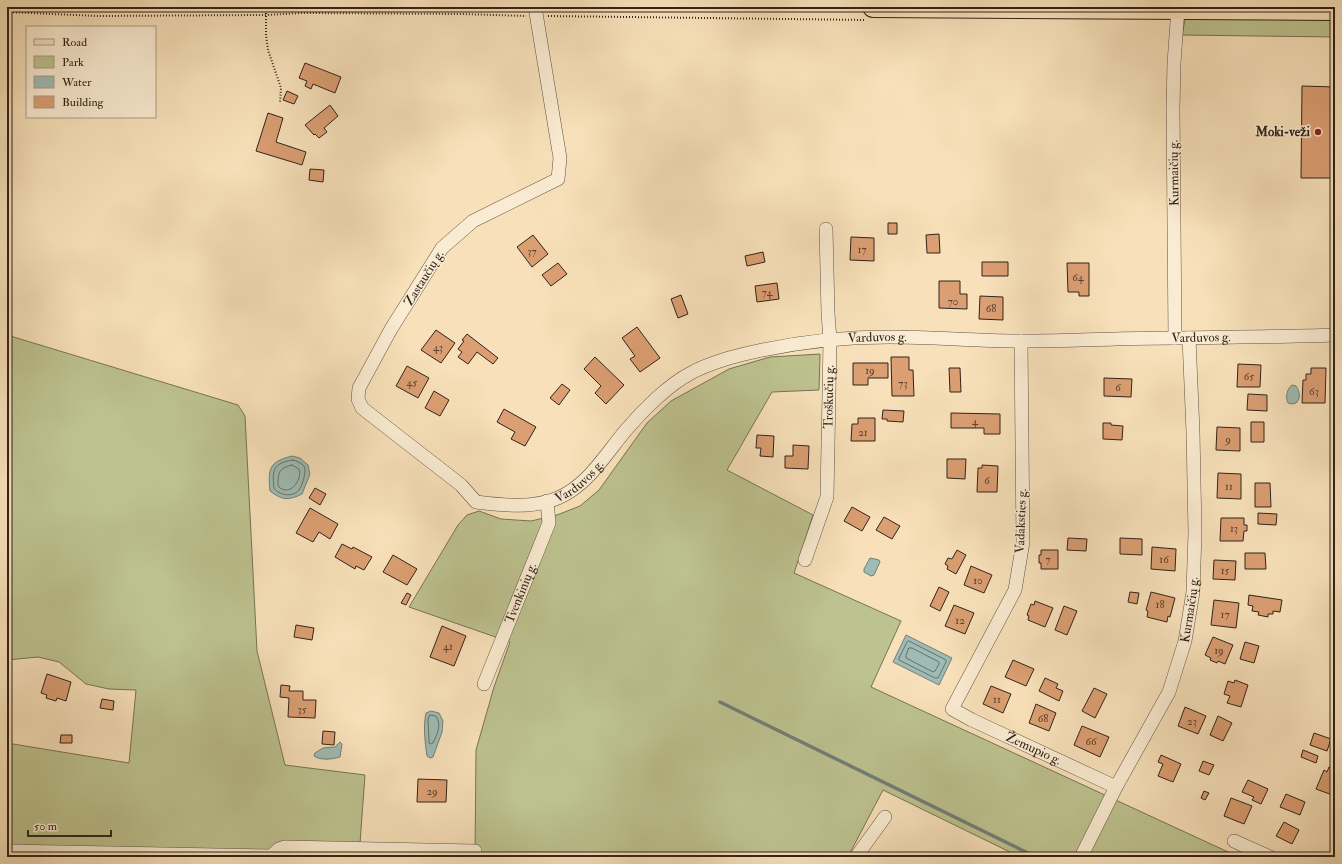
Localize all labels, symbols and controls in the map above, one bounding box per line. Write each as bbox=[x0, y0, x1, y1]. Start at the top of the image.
legend bbox=[26, 26, 156, 118]
text: Road bbox=[62, 35, 87, 50]
text: Park bbox=[62, 55, 84, 70]
text: Water bbox=[61, 75, 92, 90]
text: Building bbox=[62, 95, 105, 110]
place label: Moki-veži bbox=[1255, 124, 1311, 140]
marker: Moki-veži bbox=[1313, 127, 1323, 137]
street label: Kurmaičių g. bbox=[1165, 140, 1183, 206]
house number: 17 bbox=[858, 243, 866, 256]
house number: 37 bbox=[527, 245, 537, 258]
street label: Zastaučių g. bbox=[401, 247, 447, 309]
house number: 64 bbox=[1072, 271, 1085, 284]
house number: 74 bbox=[762, 286, 773, 299]
house number: 70 bbox=[948, 295, 959, 308]
house number: 68 bbox=[986, 302, 996, 315]
street label: Varduvos g. bbox=[847, 329, 907, 346]
street label: Varduvos g. bbox=[1171, 329, 1231, 346]
house number: 43 bbox=[433, 341, 443, 354]
house number: 19 bbox=[865, 364, 875, 377]
street label: Troškučių g. bbox=[820, 365, 838, 429]
house number: 65 bbox=[1244, 370, 1254, 383]
house number: 45 bbox=[407, 376, 418, 389]
house number: 73 bbox=[898, 377, 908, 390]
house number: 6 bbox=[1115, 381, 1122, 394]
house number: 63 bbox=[1309, 385, 1319, 398]
house number: 4 bbox=[972, 415, 979, 428]
house number: 21 bbox=[858, 426, 868, 439]
house number: 9 bbox=[1224, 433, 1231, 446]
street label: Varduvos g. bbox=[552, 457, 607, 506]
house number: 6 bbox=[984, 474, 991, 487]
house number: 11 bbox=[1225, 480, 1233, 493]
street label: Vadaksties g. bbox=[1012, 488, 1030, 554]
house number: 13 bbox=[1230, 522, 1238, 535]
house number: 7 bbox=[1045, 553, 1051, 566]
house number: 16 bbox=[1159, 553, 1170, 566]
street label: Tvenkinių g. bbox=[501, 560, 540, 626]
house number: 15 bbox=[1221, 564, 1230, 577]
house number: 10 bbox=[973, 574, 983, 587]
street label: Kurmaičių g. bbox=[1177, 577, 1202, 644]
house number: 18 bbox=[1155, 598, 1165, 611]
house number: 17 bbox=[1221, 608, 1229, 621]
house number: 12 bbox=[955, 614, 965, 627]
house number: 41 bbox=[443, 640, 453, 653]
house number: 19 bbox=[1214, 644, 1224, 657]
house number: 11 bbox=[993, 693, 1001, 706]
house number: 35 bbox=[297, 703, 307, 716]
house number: 68 bbox=[1038, 712, 1048, 725]
house number: 23 bbox=[1187, 715, 1197, 728]
street label: Žemupio g. bbox=[1003, 727, 1064, 768]
house number: 66 bbox=[1085, 735, 1098, 748]
house number: 29 bbox=[426, 785, 438, 798]
scale bar bbox=[28, 812, 111, 838]
text: 50 m bbox=[34, 819, 58, 834]

